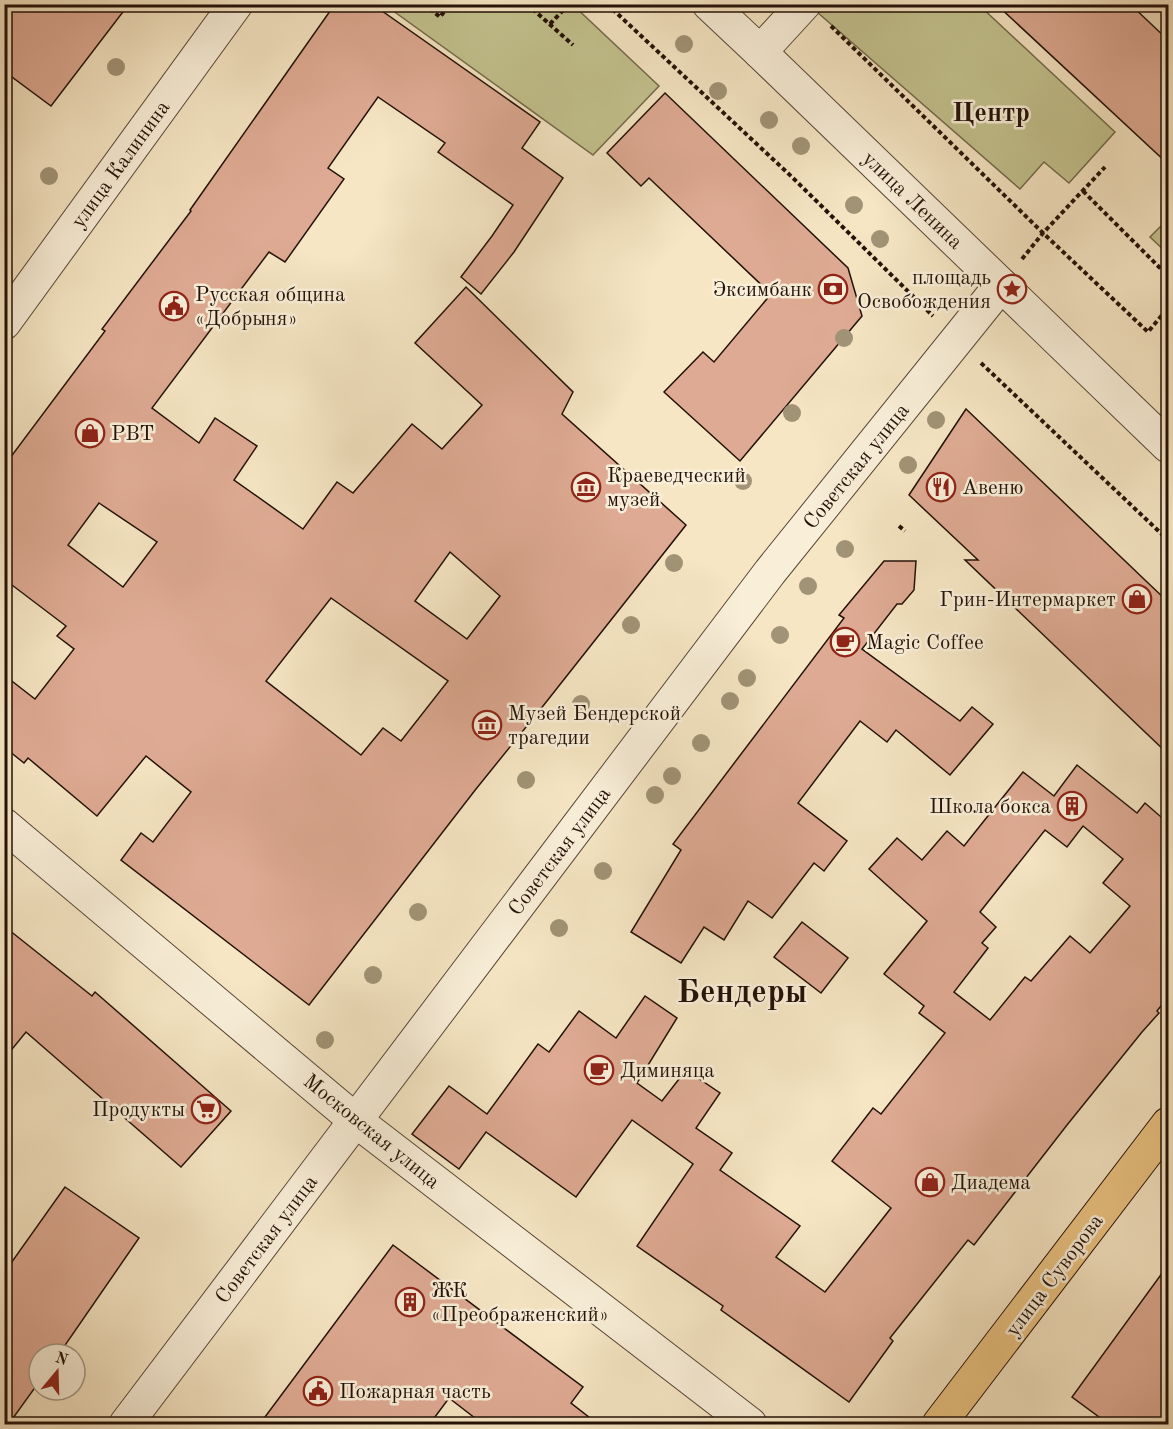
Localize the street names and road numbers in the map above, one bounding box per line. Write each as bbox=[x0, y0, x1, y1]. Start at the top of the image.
street label: улица Калинина bbox=[68, 97, 174, 232]
street label: улица Ленина bbox=[858, 148, 966, 254]
street label: Советская улица bbox=[800, 400, 914, 534]
street label: Советская улица bbox=[505, 784, 615, 920]
street label: Московская улица bbox=[299, 1071, 443, 1193]
street label: Советская улица bbox=[212, 1172, 322, 1308]
street label: улица Суворова bbox=[1003, 1211, 1108, 1341]

